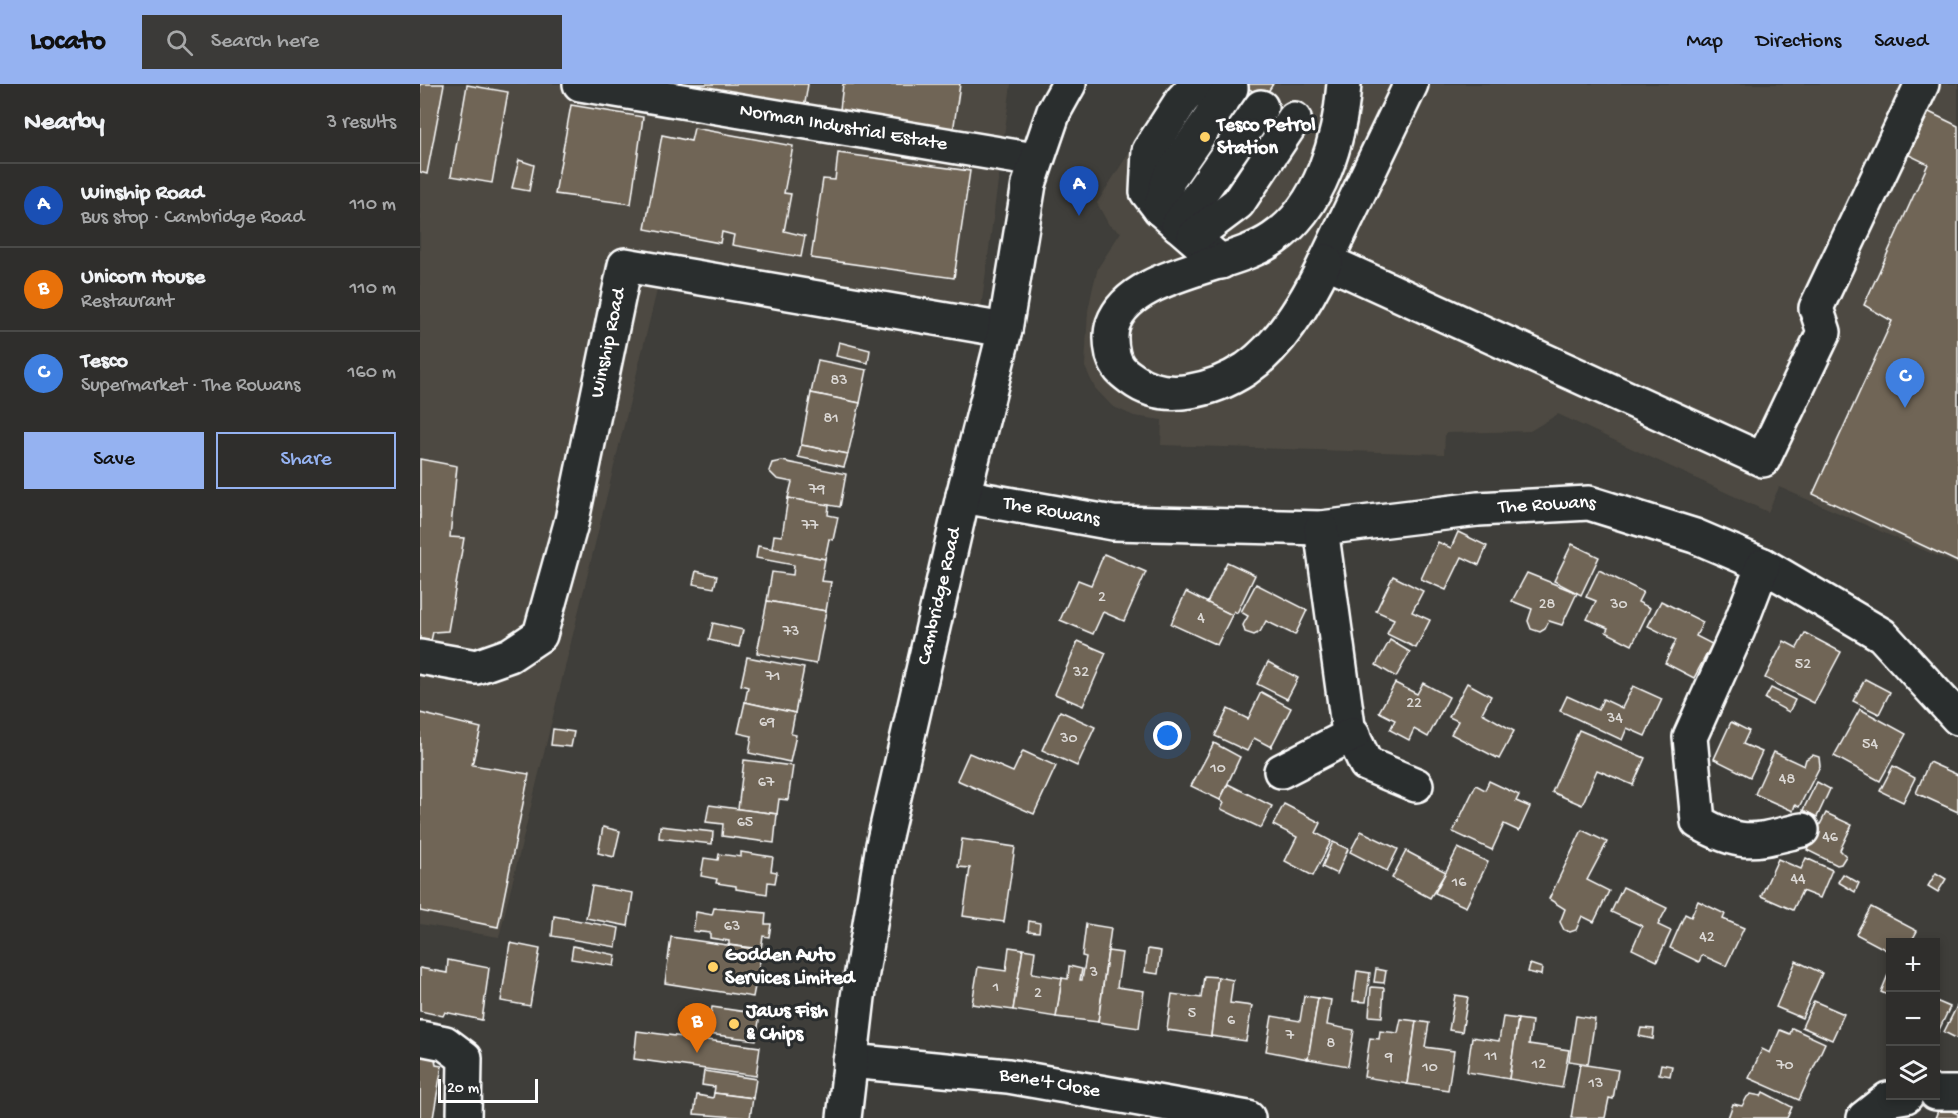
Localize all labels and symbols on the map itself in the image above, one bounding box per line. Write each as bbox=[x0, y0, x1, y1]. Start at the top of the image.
street label: Norman Industrial Estate bbox=[738, 99, 950, 157]
place label: Tesco Petrol Station bbox=[1215, 115, 1316, 161]
marker: Tesco Petrol Station bbox=[1198, 130, 1212, 144]
pin: A bbox=[1060, 166, 1098, 216]
street label: Winship Road bbox=[586, 284, 632, 400]
pin: C bbox=[1886, 358, 1924, 408]
house number: 83 bbox=[830, 372, 848, 391]
house number: 81 bbox=[823, 410, 839, 429]
house number: 79 bbox=[808, 481, 825, 500]
street label: The Rowans bbox=[1000, 492, 1102, 532]
street label: The Rowans bbox=[1497, 492, 1600, 519]
house number: 77 bbox=[801, 517, 819, 536]
street label: Cambridge Road bbox=[913, 523, 967, 667]
house number: 2 bbox=[1098, 589, 1106, 608]
house number: 28 bbox=[1539, 596, 1556, 615]
house number: 30 bbox=[1609, 596, 1628, 615]
house number: 4 bbox=[1197, 610, 1205, 629]
house number: 73 bbox=[782, 623, 799, 642]
house number: 52 bbox=[1795, 656, 1811, 675]
house number: 32 bbox=[1072, 664, 1089, 683]
house number: 71 bbox=[765, 668, 780, 687]
house number: 22 bbox=[1406, 695, 1422, 714]
house number: 34 bbox=[1606, 710, 1623, 729]
house number: 69 bbox=[759, 714, 775, 733]
your location bbox=[1153, 721, 1182, 750]
house number: 30 bbox=[1059, 730, 1078, 749]
house number: 54 bbox=[1862, 736, 1878, 755]
house number: 10 bbox=[1209, 760, 1226, 779]
house number: 48 bbox=[1779, 771, 1795, 790]
house number: 67 bbox=[758, 774, 775, 793]
house number: 65 bbox=[737, 814, 753, 833]
house number: 46 bbox=[1822, 829, 1839, 848]
house number: 44 bbox=[1790, 871, 1806, 890]
house number: 16 bbox=[1451, 874, 1467, 893]
house number: 63 bbox=[724, 918, 740, 937]
house number: 42 bbox=[1699, 929, 1715, 948]
place label: Godden Auto Services Limited bbox=[725, 945, 857, 991]
marker: Godden Auto Services Limited bbox=[706, 960, 720, 974]
house number: 3 bbox=[1089, 964, 1098, 983]
house number: 1 bbox=[992, 979, 999, 998]
house number: 2 bbox=[1034, 985, 1042, 1004]
place label: Jaws Fish & Chips bbox=[745, 1001, 828, 1047]
pin: B bbox=[678, 1004, 716, 1053]
house number: 5 bbox=[1188, 1005, 1196, 1024]
house number: 6 bbox=[1227, 1012, 1236, 1031]
marker: Jaws Fish & Chips bbox=[727, 1017, 741, 1031]
house number: 7 bbox=[1285, 1027, 1295, 1046]
house number: 8 bbox=[1327, 1035, 1336, 1054]
house number: 11 bbox=[1484, 1048, 1497, 1067]
house number: 9 bbox=[1384, 1049, 1393, 1068]
house number: 12 bbox=[1531, 1056, 1546, 1075]
house number: 70 bbox=[1775, 1057, 1794, 1076]
house number: 10 bbox=[1421, 1059, 1438, 1078]
street label: Bene't Close bbox=[997, 1064, 1102, 1104]
house number: 13 bbox=[1588, 1075, 1603, 1094]
scale bar bbox=[438, 1076, 538, 1104]

